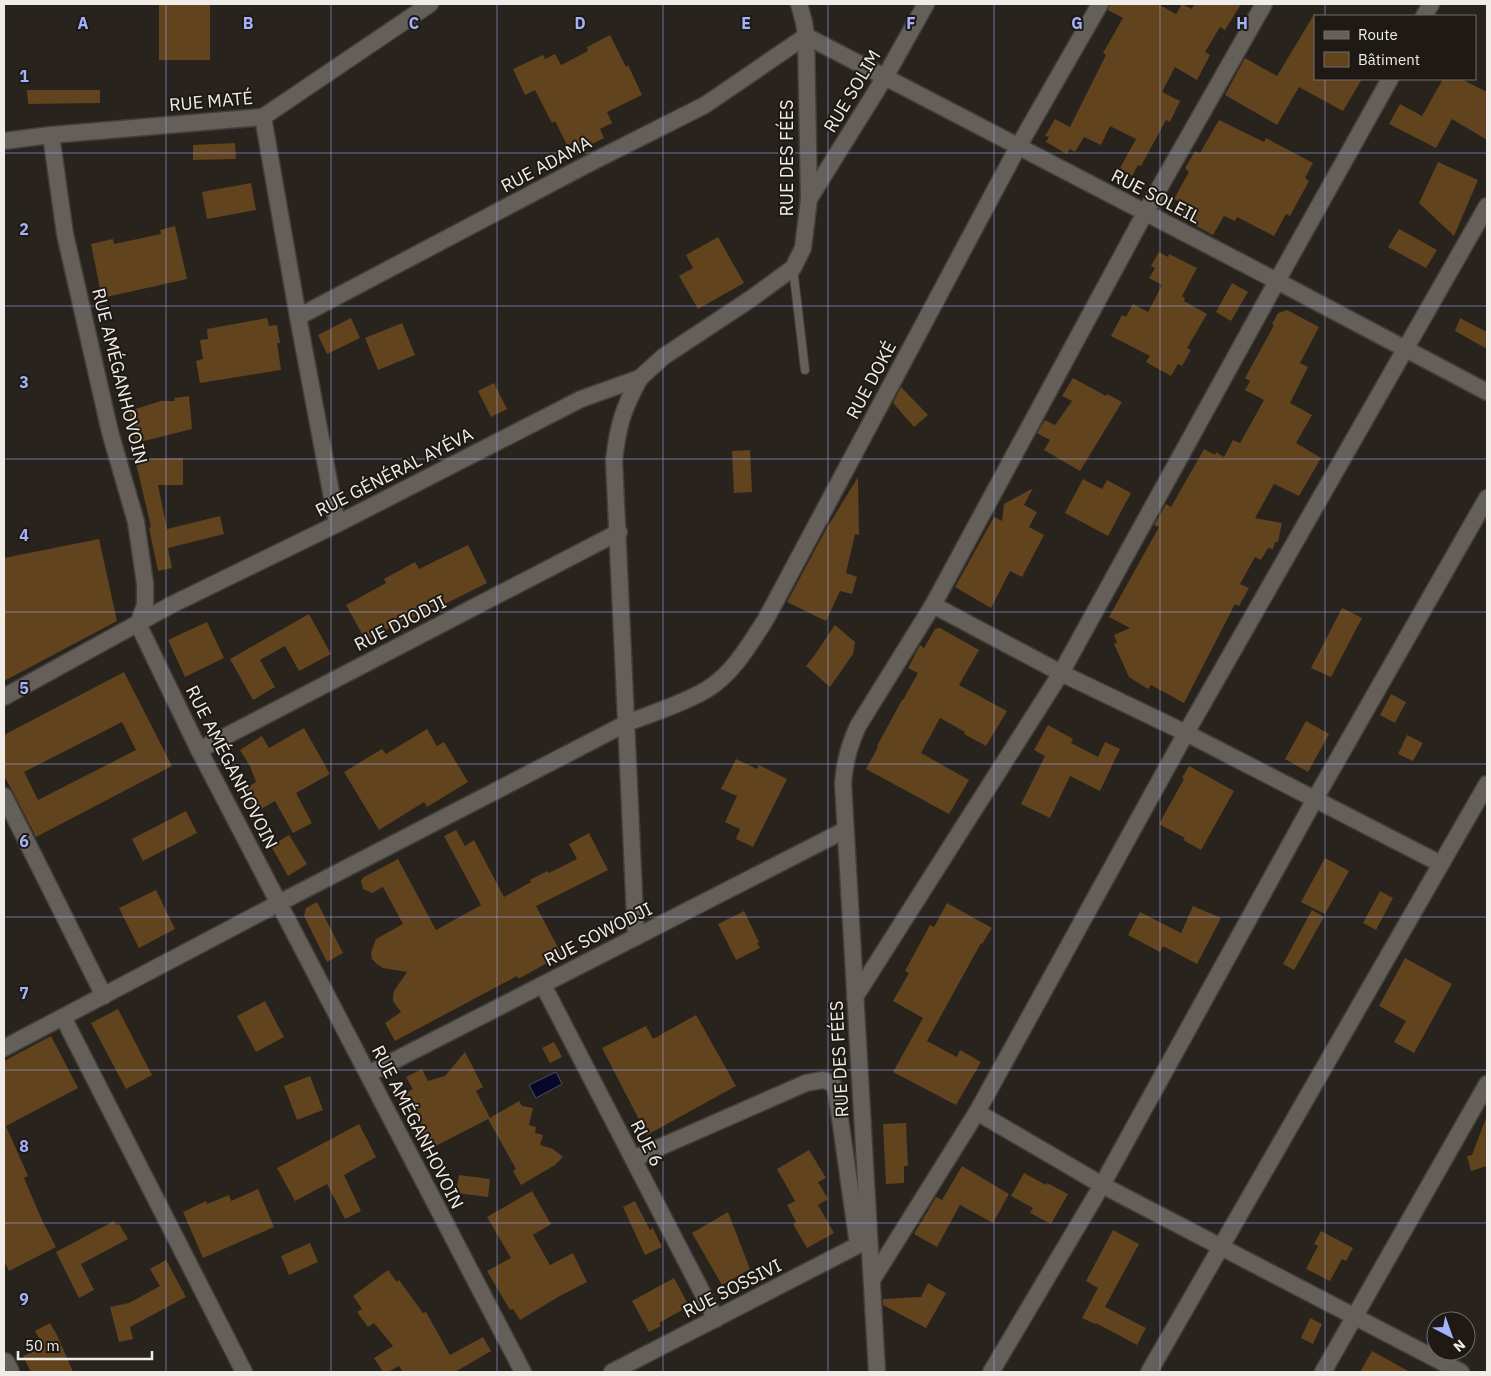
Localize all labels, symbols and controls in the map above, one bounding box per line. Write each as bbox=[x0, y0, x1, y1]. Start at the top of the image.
text: A bbox=[78, 13, 89, 33]
text: B bbox=[243, 13, 254, 33]
text: C bbox=[409, 13, 419, 33]
text: D bbox=[574, 13, 586, 33]
text: E bbox=[741, 13, 751, 33]
text: F bbox=[906, 13, 916, 33]
text: G bbox=[1071, 13, 1083, 33]
text: H bbox=[1236, 13, 1248, 33]
legend bbox=[1314, 15, 1476, 80]
text: Route bbox=[1358, 25, 1398, 44]
street label: RUE SOLIM bbox=[818, 46, 886, 136]
text: Bâtiment bbox=[1358, 50, 1420, 69]
text: 1 bbox=[19, 66, 29, 86]
street label: RUE MATÉ bbox=[168, 86, 254, 116]
street label: RUE DES FÉES bbox=[775, 99, 798, 217]
street label: RUE ADAMA bbox=[497, 130, 596, 197]
street label: RUE SOLEIL bbox=[1107, 164, 1205, 228]
text: 2 bbox=[19, 219, 29, 239]
street label: RUE AMÉGANHOVOIN bbox=[87, 286, 153, 466]
street label: RUE DOKÉ bbox=[841, 337, 901, 423]
text: 3 bbox=[19, 372, 29, 392]
street label: RUE GÉNÉRAL AYÉVA bbox=[311, 422, 477, 522]
text: 4 bbox=[19, 525, 29, 545]
street label: RUE DJODJI bbox=[350, 590, 450, 656]
text: 5 bbox=[19, 678, 29, 698]
street label: RUE AMÉGANHOVOIN bbox=[181, 681, 283, 853]
text: 6 bbox=[19, 831, 29, 851]
street label: RUE SOWODJI bbox=[540, 897, 656, 971]
text: 7 bbox=[19, 983, 29, 1003]
street label: RUE DES FÉES bbox=[824, 1000, 854, 1118]
street label: RUE AMÉGANHOVOIN bbox=[367, 1041, 469, 1213]
street label: RUE 6 bbox=[626, 1116, 668, 1170]
text: 8 bbox=[19, 1136, 29, 1156]
street label: RUE SOSSIVI bbox=[679, 1253, 785, 1323]
text: 9 bbox=[19, 1289, 29, 1309]
north arrow bbox=[1426, 1311, 1476, 1361]
scale bar bbox=[18, 1328, 151, 1360]
text: 50 m bbox=[25, 1336, 60, 1355]
text: N bbox=[1450, 1336, 1469, 1356]

